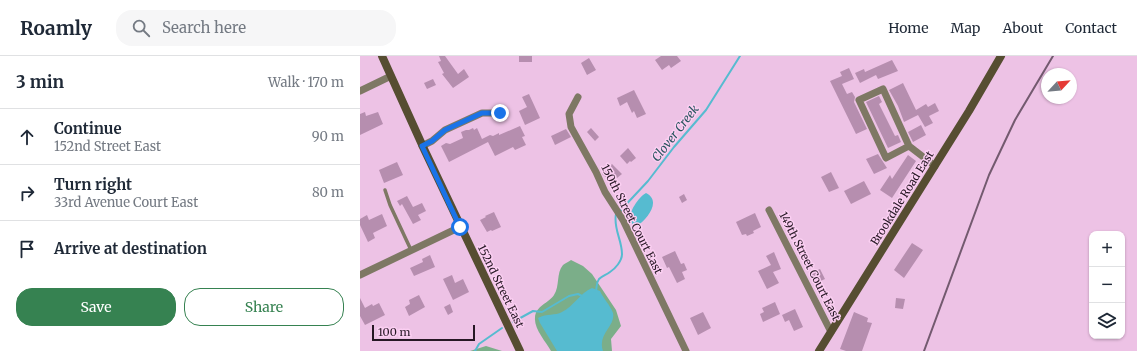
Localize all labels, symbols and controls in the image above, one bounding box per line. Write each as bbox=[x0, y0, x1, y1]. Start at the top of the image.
search box bbox=[116, 10, 396, 46]
text: Roamly bbox=[20, 16, 92, 40]
icon: search bbox=[130, 17, 152, 39]
text: Search here bbox=[162, 18, 246, 37]
text: Home bbox=[888, 19, 929, 37]
text: Map bbox=[951, 19, 980, 37]
text: About bbox=[1002, 19, 1043, 37]
text: Contact bbox=[1065, 19, 1117, 37]
north arrow bbox=[1041, 68, 1077, 104]
text: 3 min bbox=[16, 71, 64, 93]
text: Walk · 170 m bbox=[268, 74, 344, 91]
water label: Clover Creek bbox=[648, 101, 702, 164]
route end bbox=[491, 104, 509, 122]
text: Continue bbox=[54, 119, 122, 138]
icon: ahead bbox=[16, 126, 38, 148]
text: 90 m bbox=[312, 128, 344, 145]
text: 152nd Street East bbox=[54, 138, 161, 155]
street label: Brookdale Road East bbox=[867, 148, 937, 248]
street label: 150th Street Court East bbox=[598, 162, 666, 277]
text: Turn right bbox=[54, 175, 132, 194]
icon: right bbox=[16, 182, 38, 204]
text: 80 m bbox=[312, 184, 344, 201]
text: 33rd Avenue Court East bbox=[54, 194, 198, 211]
street label: 149th Street Court East bbox=[776, 209, 844, 323]
route start bbox=[451, 218, 469, 236]
map controls bbox=[1089, 231, 1125, 339]
button: + bbox=[1089, 231, 1125, 267]
icon: arrive bbox=[16, 238, 38, 260]
text: Arrive at destination bbox=[54, 239, 207, 258]
street label: 152nd Street East bbox=[475, 242, 527, 330]
button: − bbox=[1089, 267, 1125, 303]
button: Save bbox=[16, 288, 176, 326]
button: Share bbox=[184, 288, 344, 326]
button: layers bbox=[1089, 303, 1125, 339]
scale bar bbox=[372, 323, 475, 342]
text: 100 m bbox=[378, 325, 410, 339]

